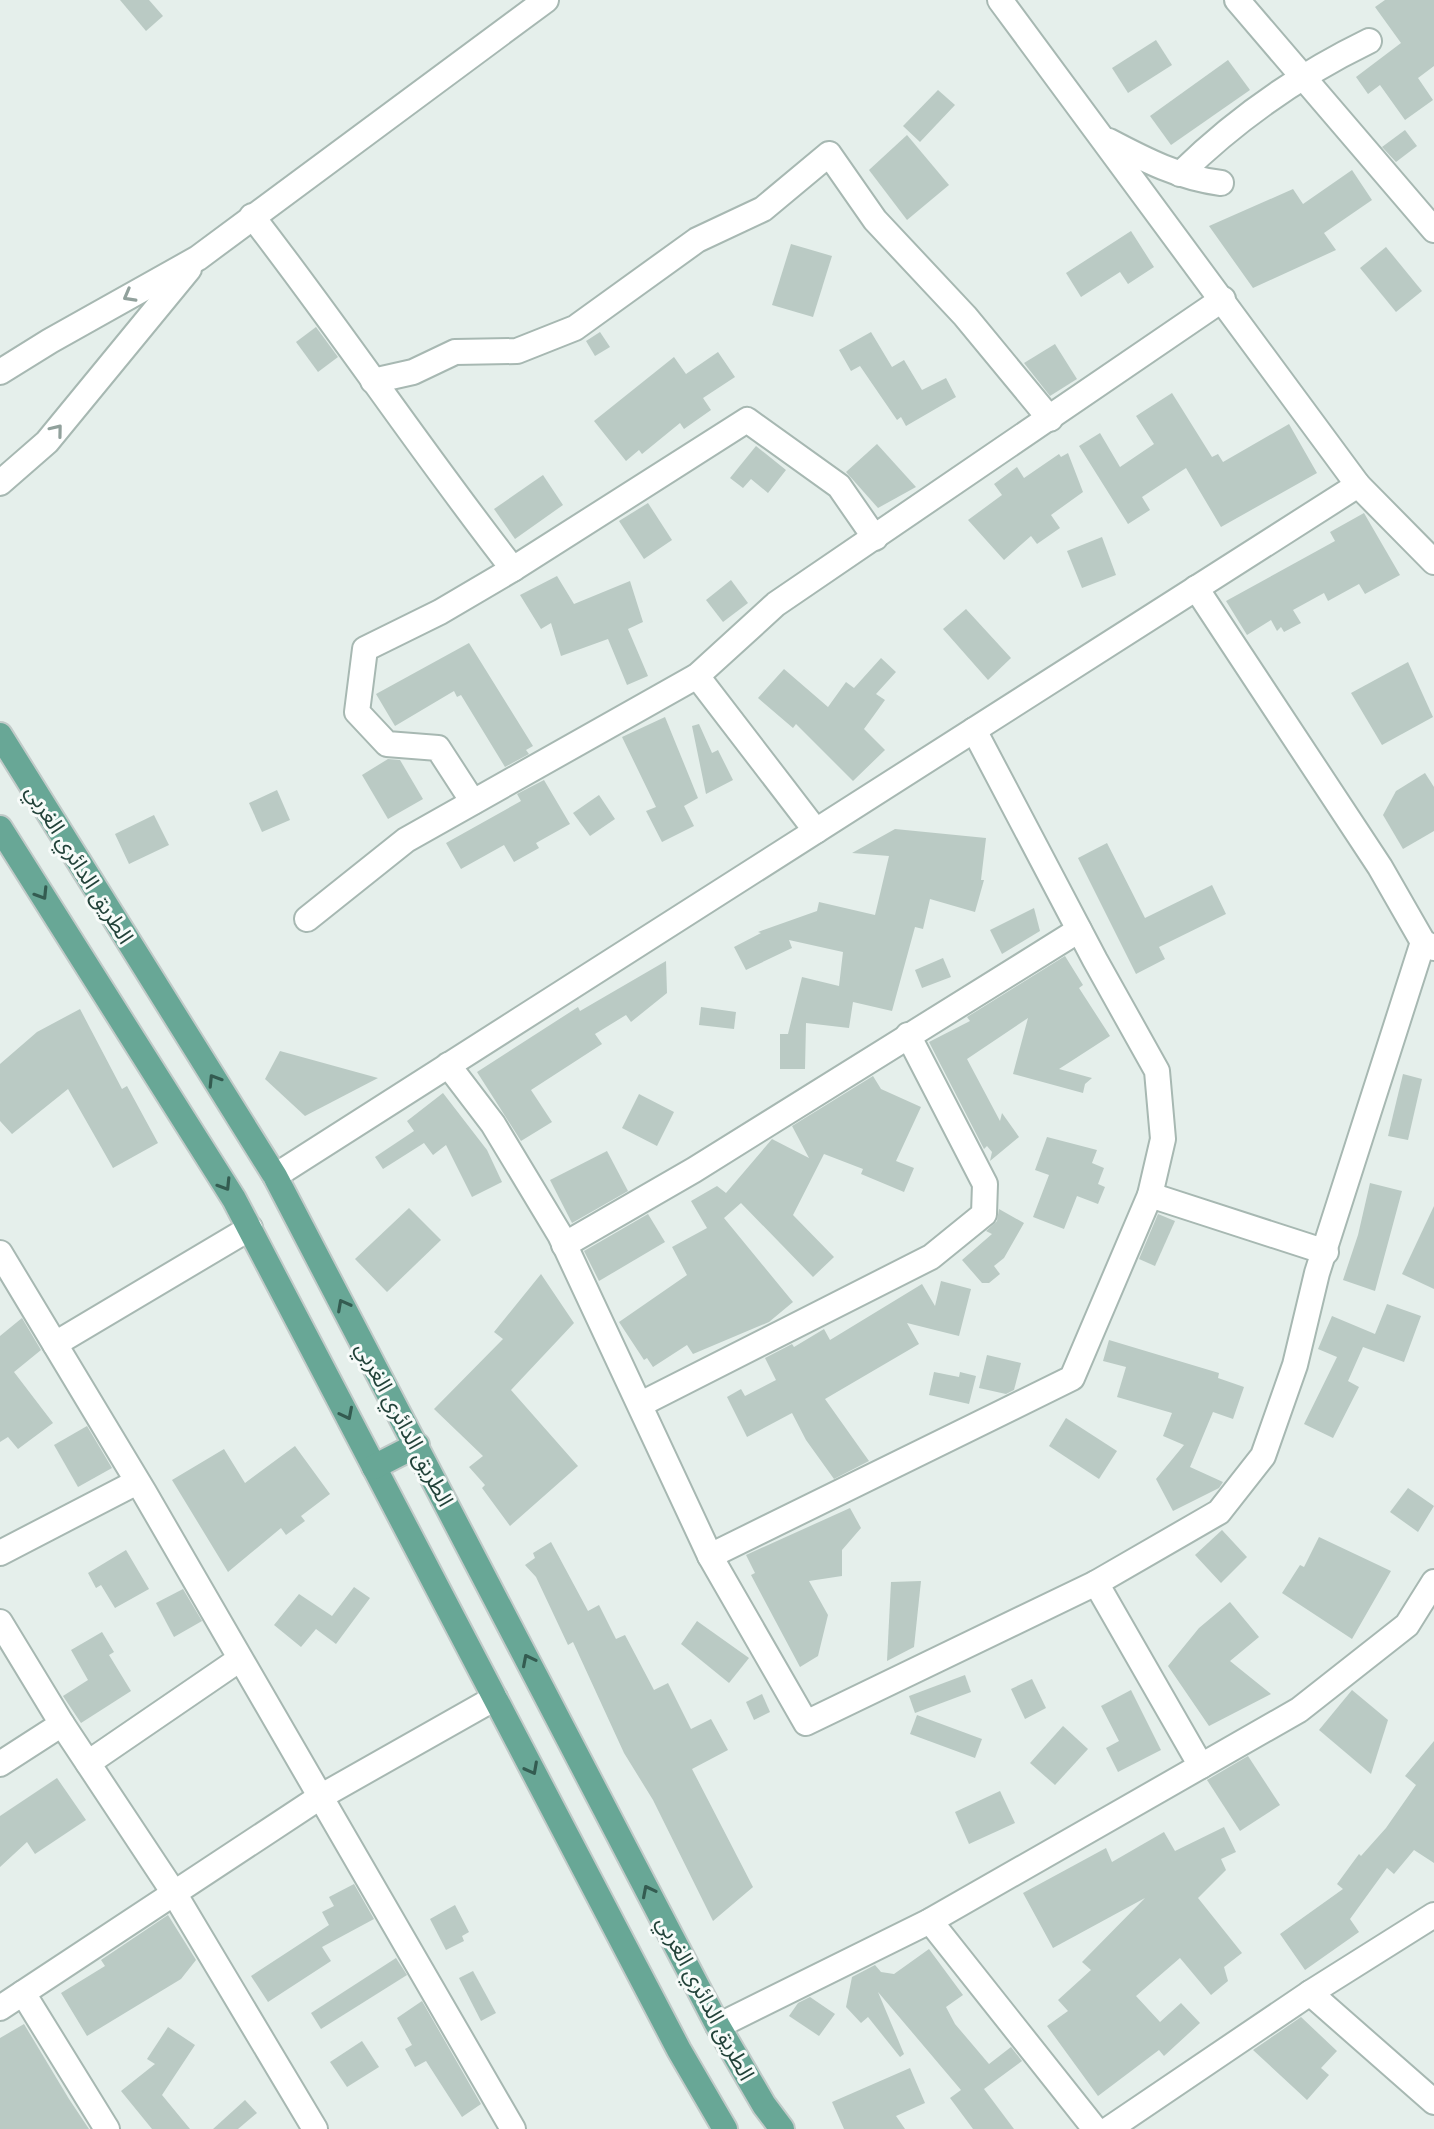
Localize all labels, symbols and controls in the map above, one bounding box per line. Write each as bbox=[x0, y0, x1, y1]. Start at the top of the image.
one-way arrow bbox=[124, 286, 138, 302]
one-way arrow bbox=[47, 425, 62, 439]
street label: الطريق الدائري الغربي bbox=[17, 779, 140, 950]
one-way arrow bbox=[32, 885, 47, 899]
one-way arrow bbox=[209, 1074, 224, 1088]
one-way arrow bbox=[216, 1176, 231, 1190]
one-way arrow bbox=[337, 1299, 352, 1314]
street label: الطريق الدائري الغربي bbox=[347, 1337, 460, 1513]
one-way arrow bbox=[337, 1406, 352, 1421]
one-way arrow bbox=[523, 1653, 538, 1668]
one-way arrow bbox=[523, 1760, 538, 1775]
one-way arrow bbox=[642, 1884, 658, 1899]
street label: الطريق الدائري الغربي bbox=[648, 1911, 761, 2087]

